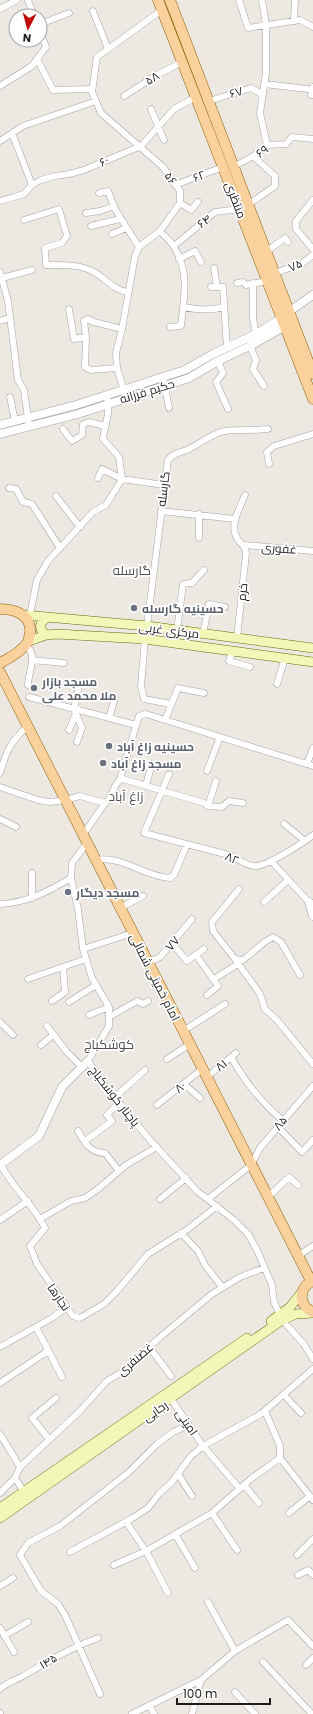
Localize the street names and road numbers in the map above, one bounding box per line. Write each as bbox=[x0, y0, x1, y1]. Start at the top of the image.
street label: ۵۸ bbox=[142, 67, 163, 89]
street label: ۶۷ bbox=[227, 82, 245, 102]
street label: ۶۹ bbox=[252, 141, 272, 161]
street label: ۶۰ bbox=[97, 151, 111, 171]
street label: ۶۲ bbox=[190, 166, 208, 186]
street label: ۵۶ bbox=[161, 168, 181, 188]
street label: منتظری bbox=[221, 179, 251, 221]
street label: ۶۴ bbox=[193, 210, 215, 232]
street label: ۷۵ bbox=[285, 254, 305, 276]
street label: حکیم فرزانه bbox=[117, 375, 177, 407]
street label: گارسله bbox=[152, 470, 174, 508]
street label: غفوری bbox=[261, 538, 297, 558]
street label: خرم bbox=[233, 582, 251, 602]
street label: مرکزی غربی bbox=[138, 618, 200, 642]
street label: ۸۲ bbox=[222, 848, 242, 868]
street label: امام خمینی شمالی bbox=[126, 930, 184, 1024]
street label: ۷۷ bbox=[161, 931, 184, 954]
street label: ۸۱ bbox=[211, 1055, 231, 1075]
street label: پاچنار کوشکباج bbox=[85, 1062, 145, 1131]
street label: ۸۰ bbox=[171, 1077, 189, 1097]
street label: ۸۵ bbox=[269, 1112, 291, 1134]
street label: نجارها bbox=[43, 1280, 75, 1314]
street label: غضنفری bbox=[113, 1339, 157, 1379]
street label: رجایی bbox=[139, 1396, 171, 1426]
street label: امینی bbox=[172, 1405, 202, 1439]
street label: ۱۴۵ bbox=[36, 1649, 60, 1673]

